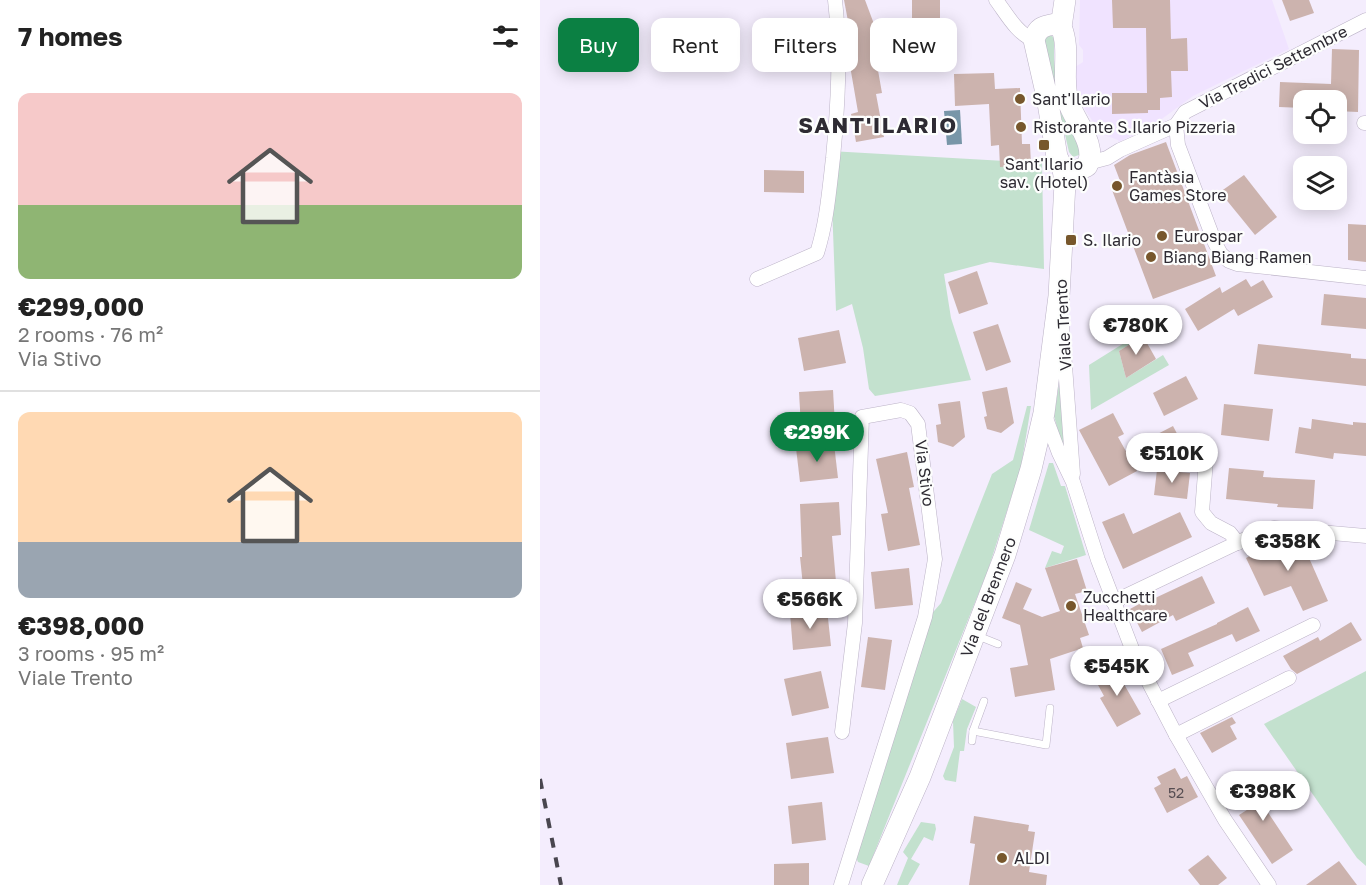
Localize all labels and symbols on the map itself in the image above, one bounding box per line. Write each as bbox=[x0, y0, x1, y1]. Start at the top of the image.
street label: Via Tredici Settembre bbox=[1195, 21, 1351, 113]
place label: Sant'Ilario bbox=[1032, 89, 1110, 109]
marker: Sant'Ilario bbox=[1013, 92, 1027, 106]
district label: SANT'ILARIO bbox=[798, 111, 958, 138]
place label: Ristorante S.Ilario Pizzeria bbox=[1033, 117, 1235, 137]
marker: Ristorante S.Ilario Pizzeria bbox=[1014, 120, 1028, 134]
marker: Sant'Ilario sav. (Hotel) bbox=[1037, 138, 1051, 152]
place label: Sant'Ilario sav. (Hotel) bbox=[1000, 154, 1088, 192]
place label: Fantàsia Games Store bbox=[1129, 167, 1227, 205]
marker: Fantàsia Games Store bbox=[1110, 179, 1124, 193]
place label: Eurospar bbox=[1174, 226, 1243, 246]
marker: Eurospar bbox=[1155, 229, 1169, 243]
place label: S. Ilario bbox=[1083, 230, 1141, 250]
marker: S. Ilario bbox=[1064, 233, 1078, 247]
place label: Biang Biang Ramen bbox=[1163, 247, 1312, 267]
marker: Biang Biang Ramen bbox=[1144, 250, 1158, 264]
street label: Viale Trento bbox=[1051, 279, 1075, 371]
pin: €780K bbox=[1094, 305, 1178, 356]
pin: €299K bbox=[775, 412, 859, 463]
pin: €510K bbox=[1130, 433, 1214, 484]
street label: Via Stivo bbox=[911, 439, 939, 507]
pin: €358K bbox=[1246, 521, 1330, 572]
street label: Via del Brennero bbox=[956, 534, 1020, 660]
pin: €566K bbox=[768, 579, 852, 630]
place label: Zucchetti Healthcare bbox=[1083, 587, 1168, 625]
marker: Zucchetti Healthcare bbox=[1064, 599, 1078, 613]
pin: €545K bbox=[1075, 646, 1159, 697]
pin: €398K bbox=[1221, 771, 1305, 822]
house number: 52 bbox=[1168, 784, 1184, 801]
place label: ALDI bbox=[1014, 848, 1050, 868]
marker: ALDI bbox=[995, 851, 1009, 865]

